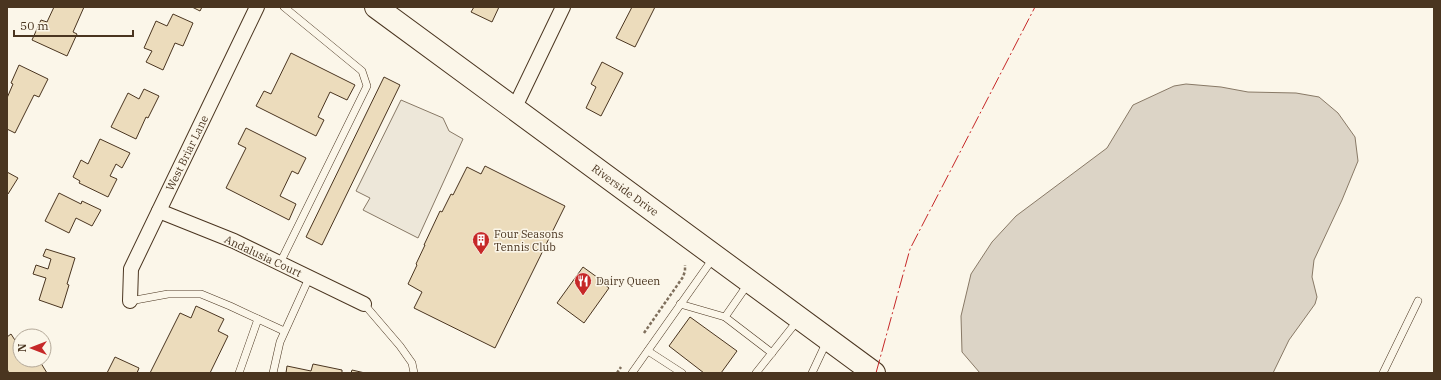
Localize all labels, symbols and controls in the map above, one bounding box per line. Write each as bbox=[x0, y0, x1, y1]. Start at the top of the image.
scale bar bbox=[14, 12, 133, 38]
text: 50 m bbox=[20, 18, 49, 33]
street label: West Briar Lane bbox=[163, 113, 211, 193]
street label: Riverside Drive bbox=[589, 161, 661, 219]
place label: Four Seasons Tennis Club bbox=[494, 227, 563, 254]
building icon: Four Seasons Tennis Club bbox=[471, 230, 491, 255]
street label: Andalusia Court bbox=[222, 232, 304, 280]
restaurant icon: Dairy Queen bbox=[573, 271, 593, 296]
place label: Dairy Queen bbox=[596, 274, 660, 288]
north arrow bbox=[12, 328, 52, 368]
text: N bbox=[15, 343, 29, 352]

